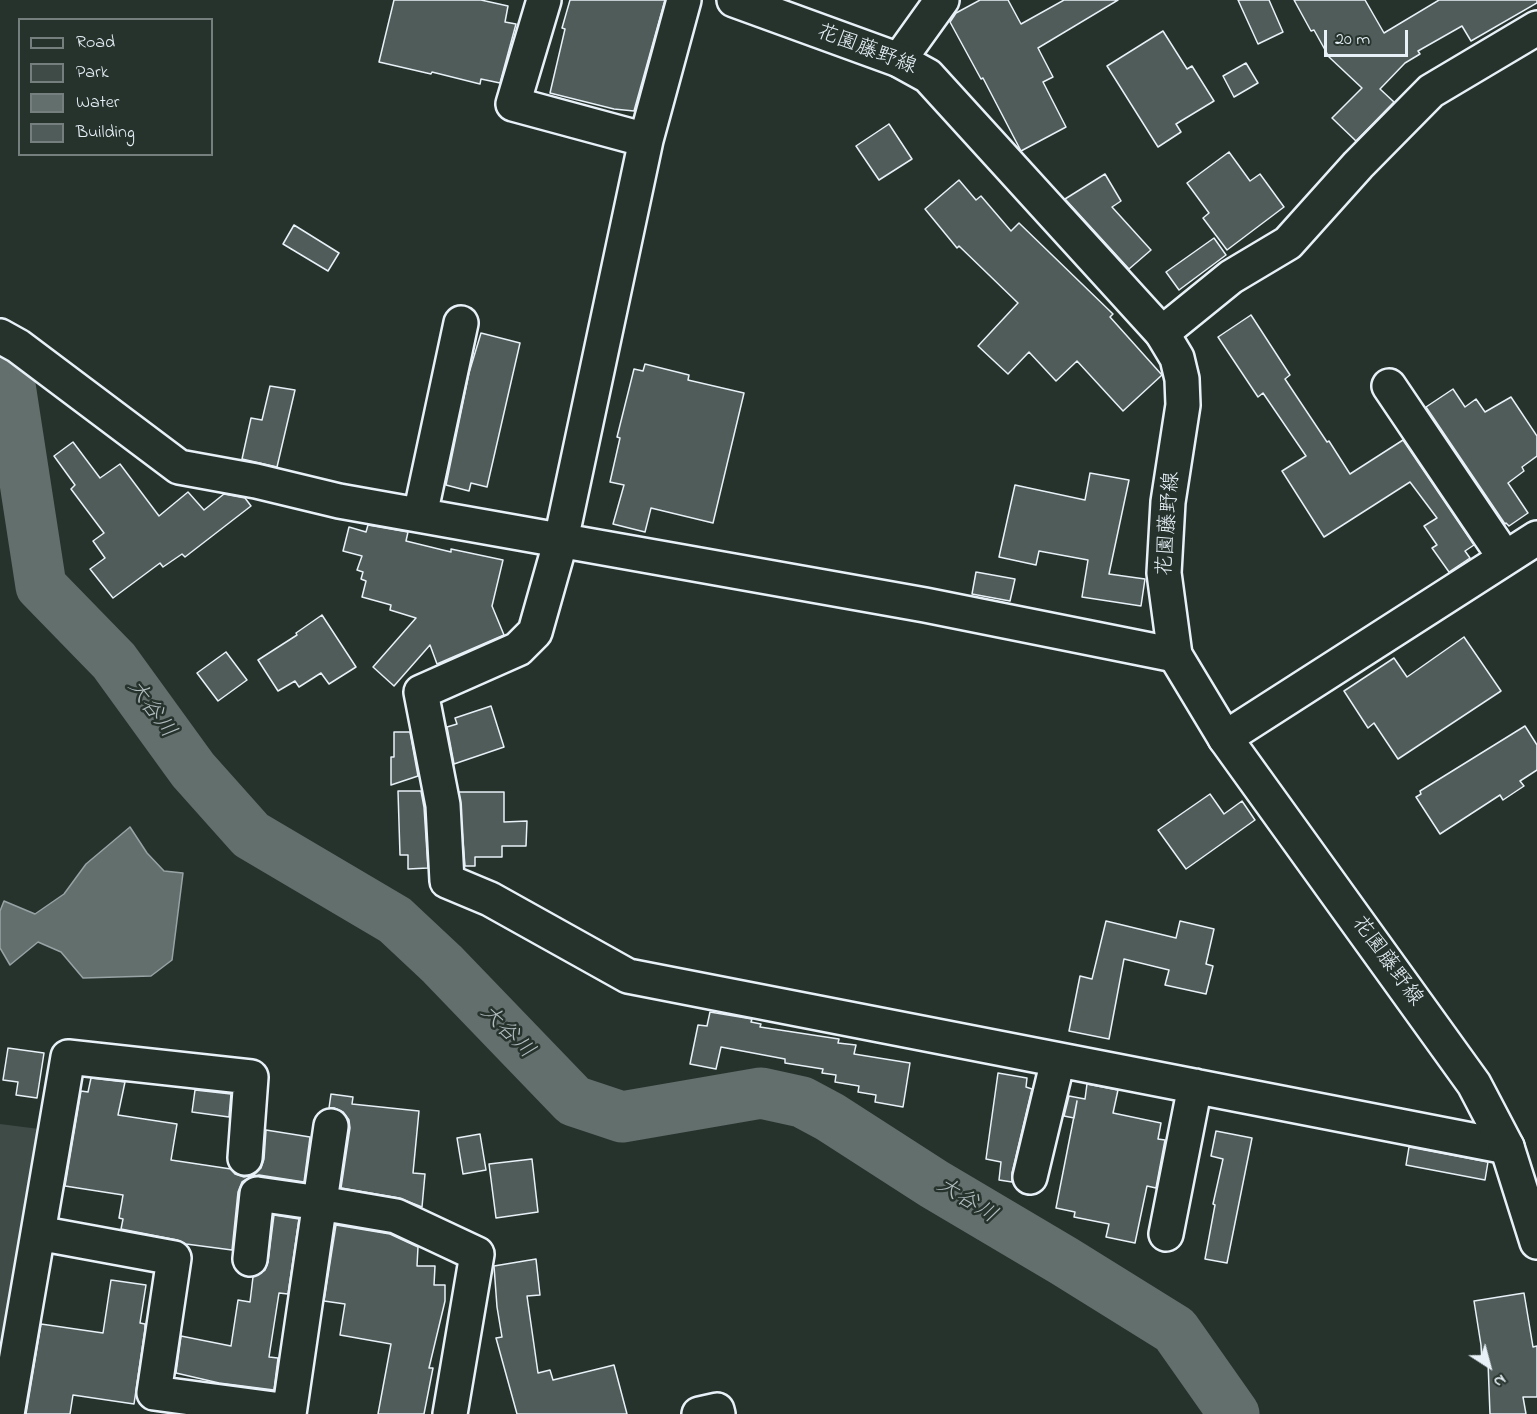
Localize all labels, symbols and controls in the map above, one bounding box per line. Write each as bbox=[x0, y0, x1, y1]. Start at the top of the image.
legend bbox=[18, 18, 213, 156]
scale bar bbox=[1327, 18, 1411, 56]
street label: 花園藤野線 bbox=[812, 20, 920, 82]
text: 20 m bbox=[1335, 27, 1370, 53]
text: Road bbox=[76, 30, 115, 56]
text: Park bbox=[76, 60, 109, 86]
text: Water bbox=[76, 90, 119, 116]
text: Building bbox=[76, 120, 135, 146]
street label: 花園藤野線 bbox=[1154, 471, 1186, 577]
water label: 大谷川 bbox=[120, 676, 180, 744]
street label: 花園藤野線 bbox=[1345, 912, 1427, 1012]
water label: 大谷川 bbox=[473, 1000, 539, 1066]
water label: 大谷川 bbox=[931, 1173, 1001, 1231]
north arrow bbox=[1459, 1336, 1519, 1396]
text: N bbox=[1488, 1368, 1511, 1393]

